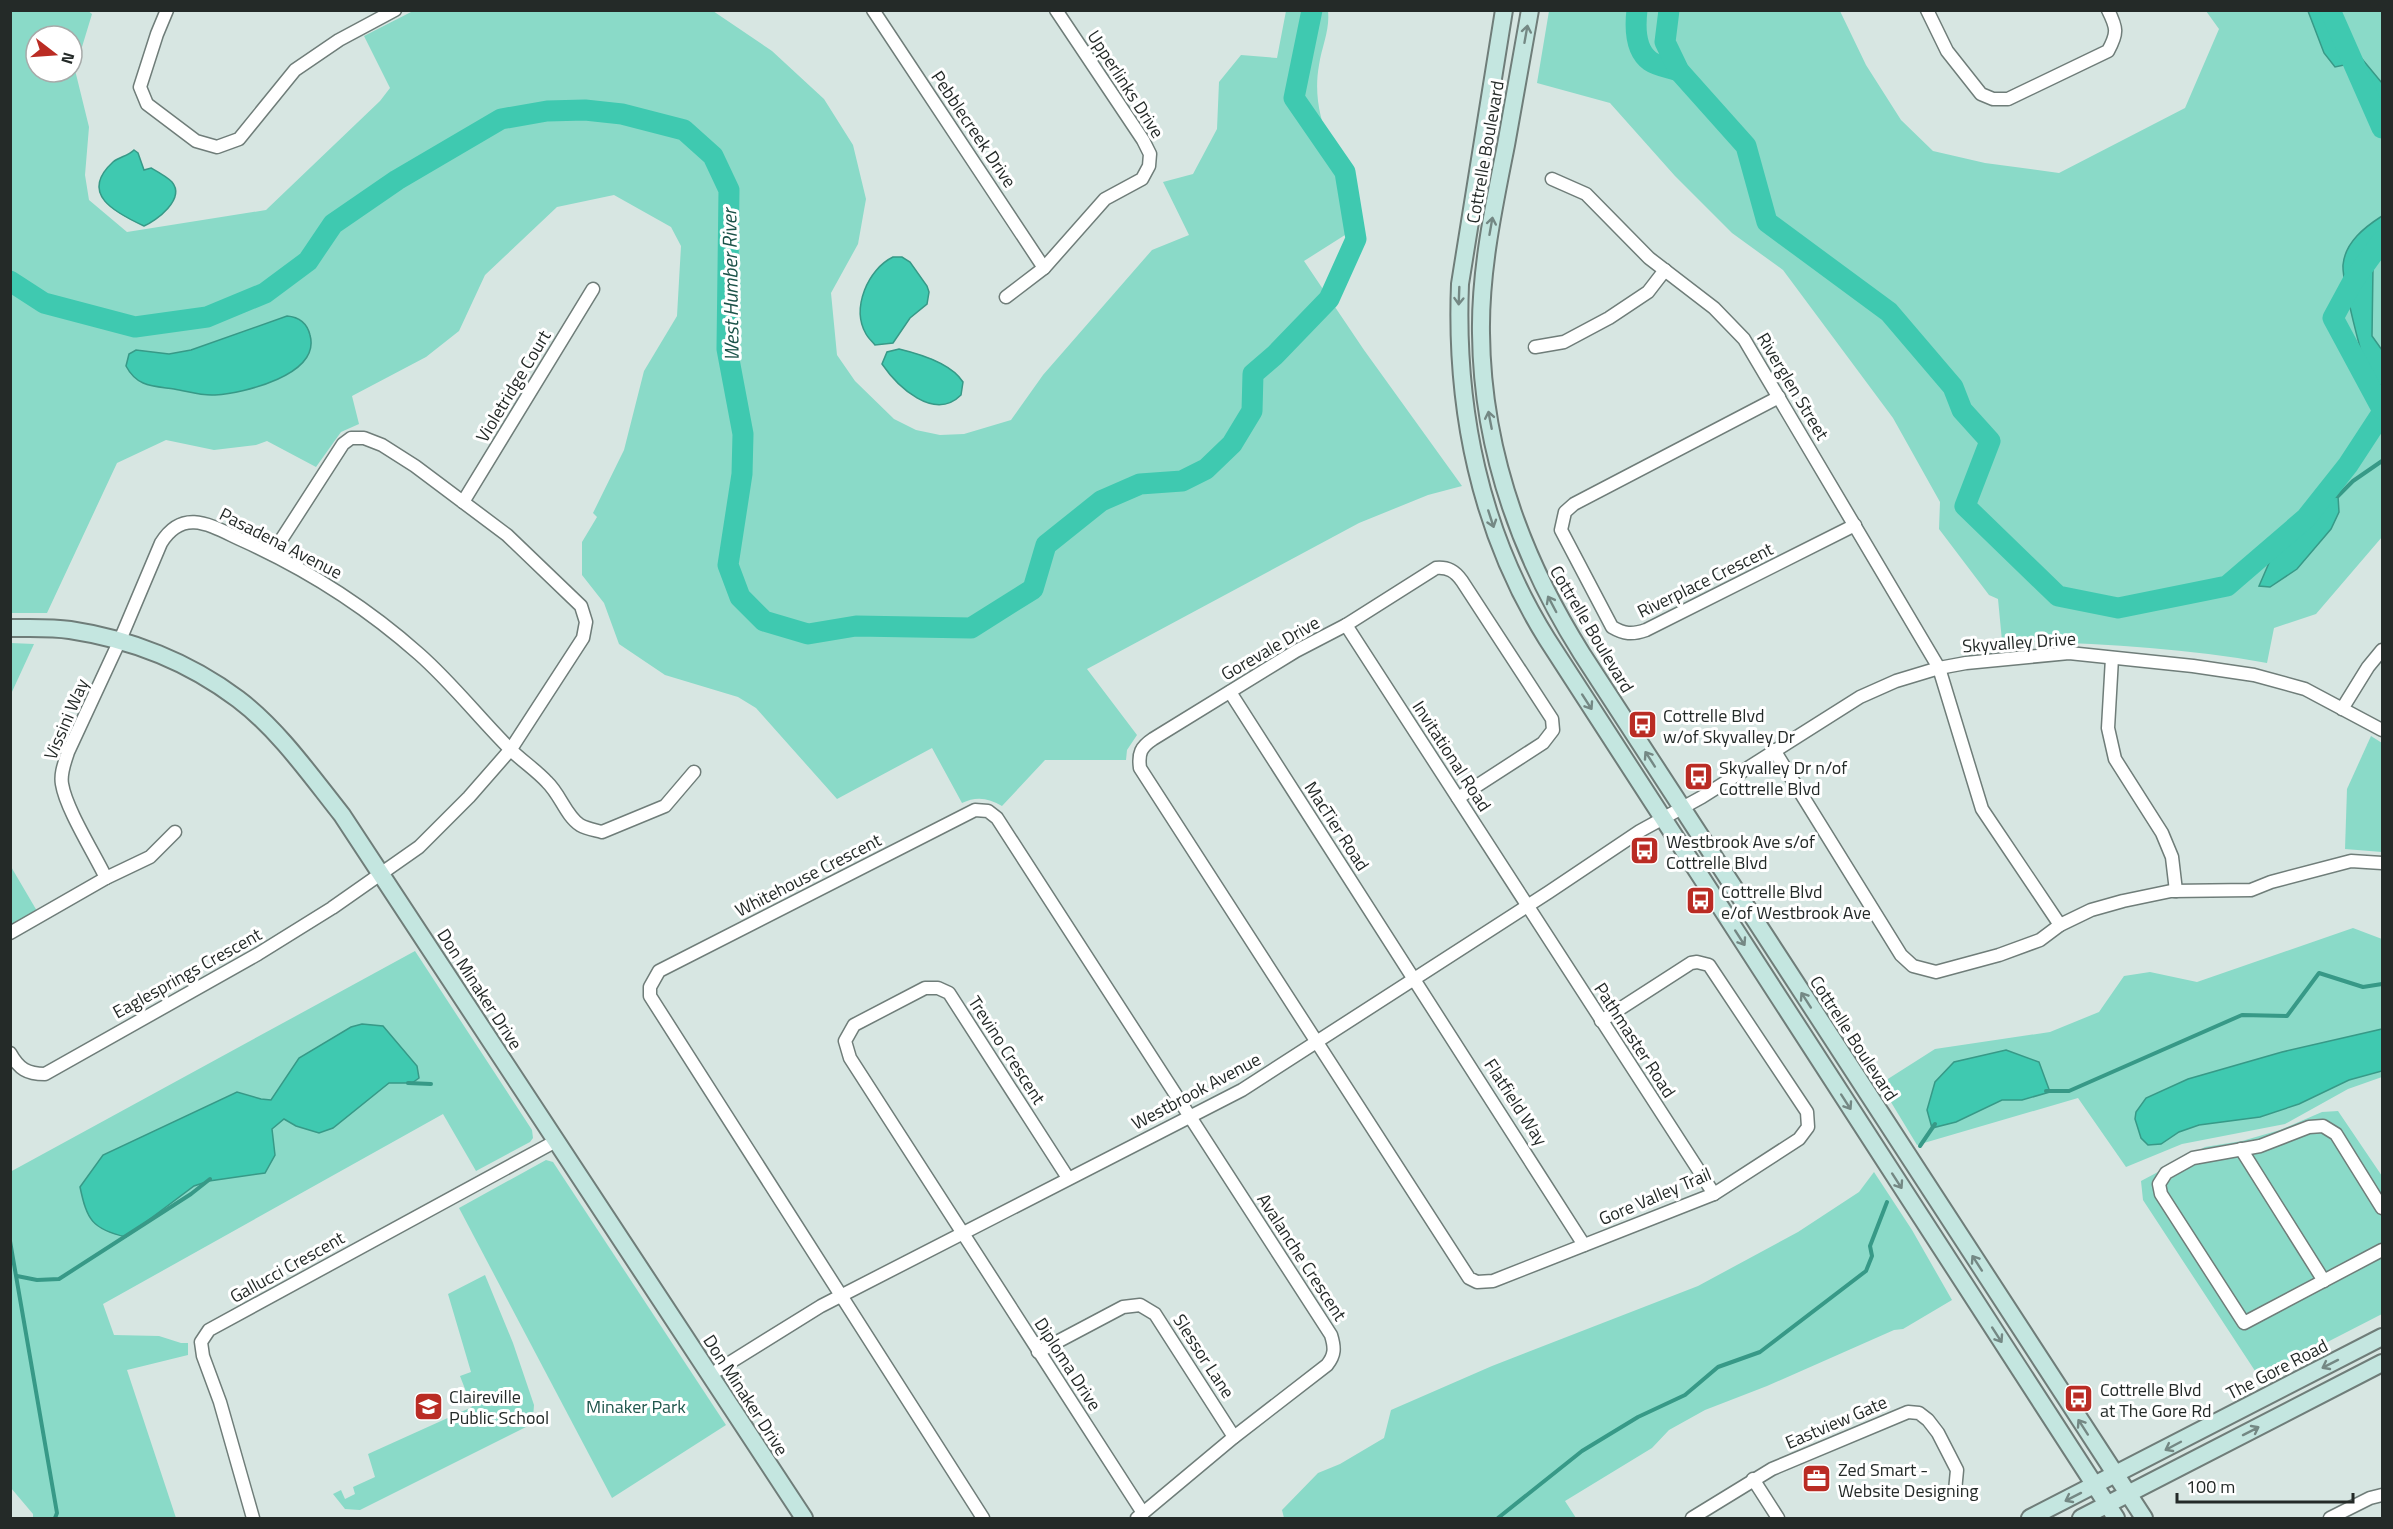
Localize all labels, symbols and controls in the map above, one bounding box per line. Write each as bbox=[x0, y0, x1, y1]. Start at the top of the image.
north arrow bbox=[24, 24, 84, 84]
street label: Upperlinks Drive bbox=[1081, 25, 1171, 143]
one-way arrow bbox=[1521, 25, 1532, 45]
text: N bbox=[55, 50, 81, 67]
street label: Pebblecreek Drive bbox=[925, 65, 1023, 193]
street label: Cottrelle Boulevard bbox=[1459, 79, 1511, 225]
water label: West Humber River bbox=[713, 206, 747, 361]
one-way arrow bbox=[1486, 217, 1497, 237]
one-way arrow bbox=[1454, 286, 1465, 306]
street label: Violetridge Court bbox=[469, 324, 558, 447]
street label: Riverglen Street bbox=[1750, 327, 1836, 446]
one-way arrow bbox=[1484, 411, 1495, 430]
street label: Pasadena Avenue bbox=[215, 500, 347, 586]
one-way arrow bbox=[1486, 509, 1497, 528]
street label: Riverplace Crescent bbox=[1632, 535, 1778, 625]
street label: Cottrelle Boulevard bbox=[1543, 560, 1641, 698]
one-way arrow bbox=[1546, 596, 1558, 613]
street label: Gorevale Drive bbox=[1216, 609, 1324, 687]
street label: Skyvalley Drive bbox=[1961, 625, 2077, 659]
street label: Vissini Way bbox=[37, 674, 95, 764]
one-way arrow bbox=[1580, 693, 1593, 710]
street label: Invitational Road bbox=[1406, 695, 1498, 817]
place label: Cottrelle Blvd w/of Skyvalley Dr bbox=[1663, 702, 1795, 750]
bus stop icon: Cottrelle Blvd w/of Skyvalley Dr bbox=[1626, 709, 1658, 741]
one-way arrow bbox=[1644, 751, 1656, 768]
place label: Skyvalley Dr n/of Cottrelle Blvd bbox=[1719, 754, 1847, 802]
bus stop icon: Skyvalley Dr n/of Cottrelle Blvd bbox=[1682, 761, 1714, 793]
street label: MacTier Road bbox=[1298, 776, 1376, 876]
street label: Whitehouse Crescent bbox=[730, 826, 887, 924]
place label: Westbrook Ave s/of Cottrelle Blvd bbox=[1666, 828, 1815, 876]
bus stop icon: Westbrook Ave s/of Cottrelle Blvd bbox=[1629, 835, 1661, 867]
place label: Cottrelle Blvd e/of Westbrook Ave bbox=[1721, 878, 1871, 926]
bus stop icon: Cottrelle Blvd e/of Westbrook Ave bbox=[1684, 885, 1716, 917]
street label: Eaglesprings Crescent bbox=[108, 920, 267, 1025]
street label: Don Minaker Drive bbox=[431, 923, 529, 1055]
one-way arrow bbox=[1734, 929, 1746, 946]
street label: Cottrelle Boulevard bbox=[1803, 970, 1905, 1106]
street label: Pathmaster Road bbox=[1588, 977, 1682, 1103]
street label: Trevino Crescent bbox=[962, 990, 1053, 1110]
one-way arrow bbox=[1800, 992, 1812, 1009]
street label: Westbrook Avenue bbox=[1127, 1046, 1265, 1136]
street label: Flatfield Way bbox=[1478, 1053, 1554, 1151]
one-way arrow bbox=[1840, 1093, 1852, 1110]
street label: Gore Valley Trail bbox=[1595, 1160, 1715, 1232]
one-way arrow bbox=[1891, 1172, 1903, 1189]
street label: Avalanche Crescent bbox=[1251, 1188, 1354, 1327]
street label: Gallucci Crescent bbox=[225, 1224, 350, 1310]
one-way arrow bbox=[1971, 1255, 1983, 1272]
street label: Slessor Lane bbox=[1167, 1308, 1241, 1404]
street label: Diploma Drive bbox=[1028, 1312, 1108, 1416]
one-way arrow bbox=[1991, 1326, 2003, 1342]
street label: Don Minaker Drive bbox=[697, 1329, 795, 1461]
street label: The Gore Road bbox=[2221, 1332, 2333, 1406]
one-way arrow bbox=[2322, 1359, 2340, 1370]
place label: Cottrelle Blvd at The Gore Rd bbox=[2100, 1376, 2212, 1424]
place label: Claireville Public School bbox=[449, 1383, 549, 1431]
bus stop icon: Cottrelle Blvd at The Gore Rd bbox=[2063, 1383, 2095, 1415]
street label: Eastview Gate bbox=[1781, 1388, 1891, 1456]
school or university icon: Claireville Public School bbox=[412, 1390, 444, 1422]
park label: Minaker Park bbox=[586, 1393, 686, 1420]
one-way arrow bbox=[2077, 1419, 2089, 1436]
one-way arrow bbox=[2242, 1424, 2260, 1436]
one-way arrow bbox=[2165, 1440, 2182, 1452]
place label: Zed Smart - Website Designing bbox=[1838, 1456, 1979, 1504]
office icon: Zed Smart - Website Designing bbox=[1801, 1463, 1833, 1495]
scale bar bbox=[2177, 1466, 2352, 1504]
text: 100 m bbox=[2186, 1473, 2235, 1500]
one-way arrow bbox=[2064, 1492, 2082, 1503]

